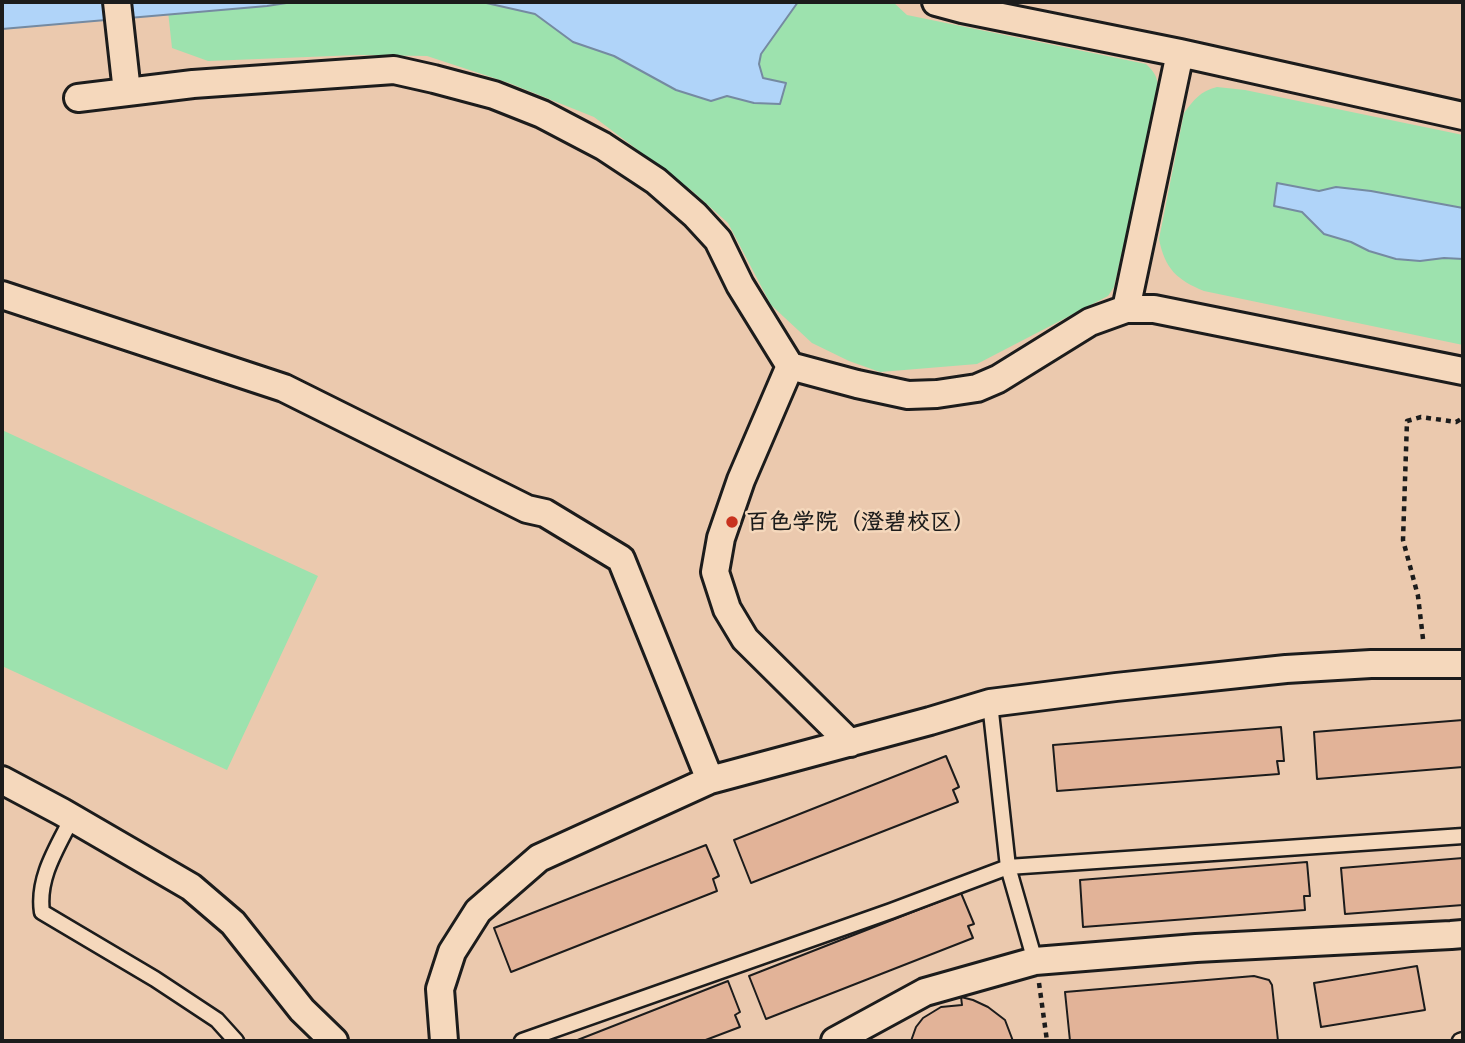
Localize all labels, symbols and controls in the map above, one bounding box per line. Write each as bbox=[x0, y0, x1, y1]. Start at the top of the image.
place label: 百色学院（澄碧校区） bbox=[746, 508, 976, 536]
marker: 百色学院（澄碧校区） bbox=[724, 514, 740, 530]

